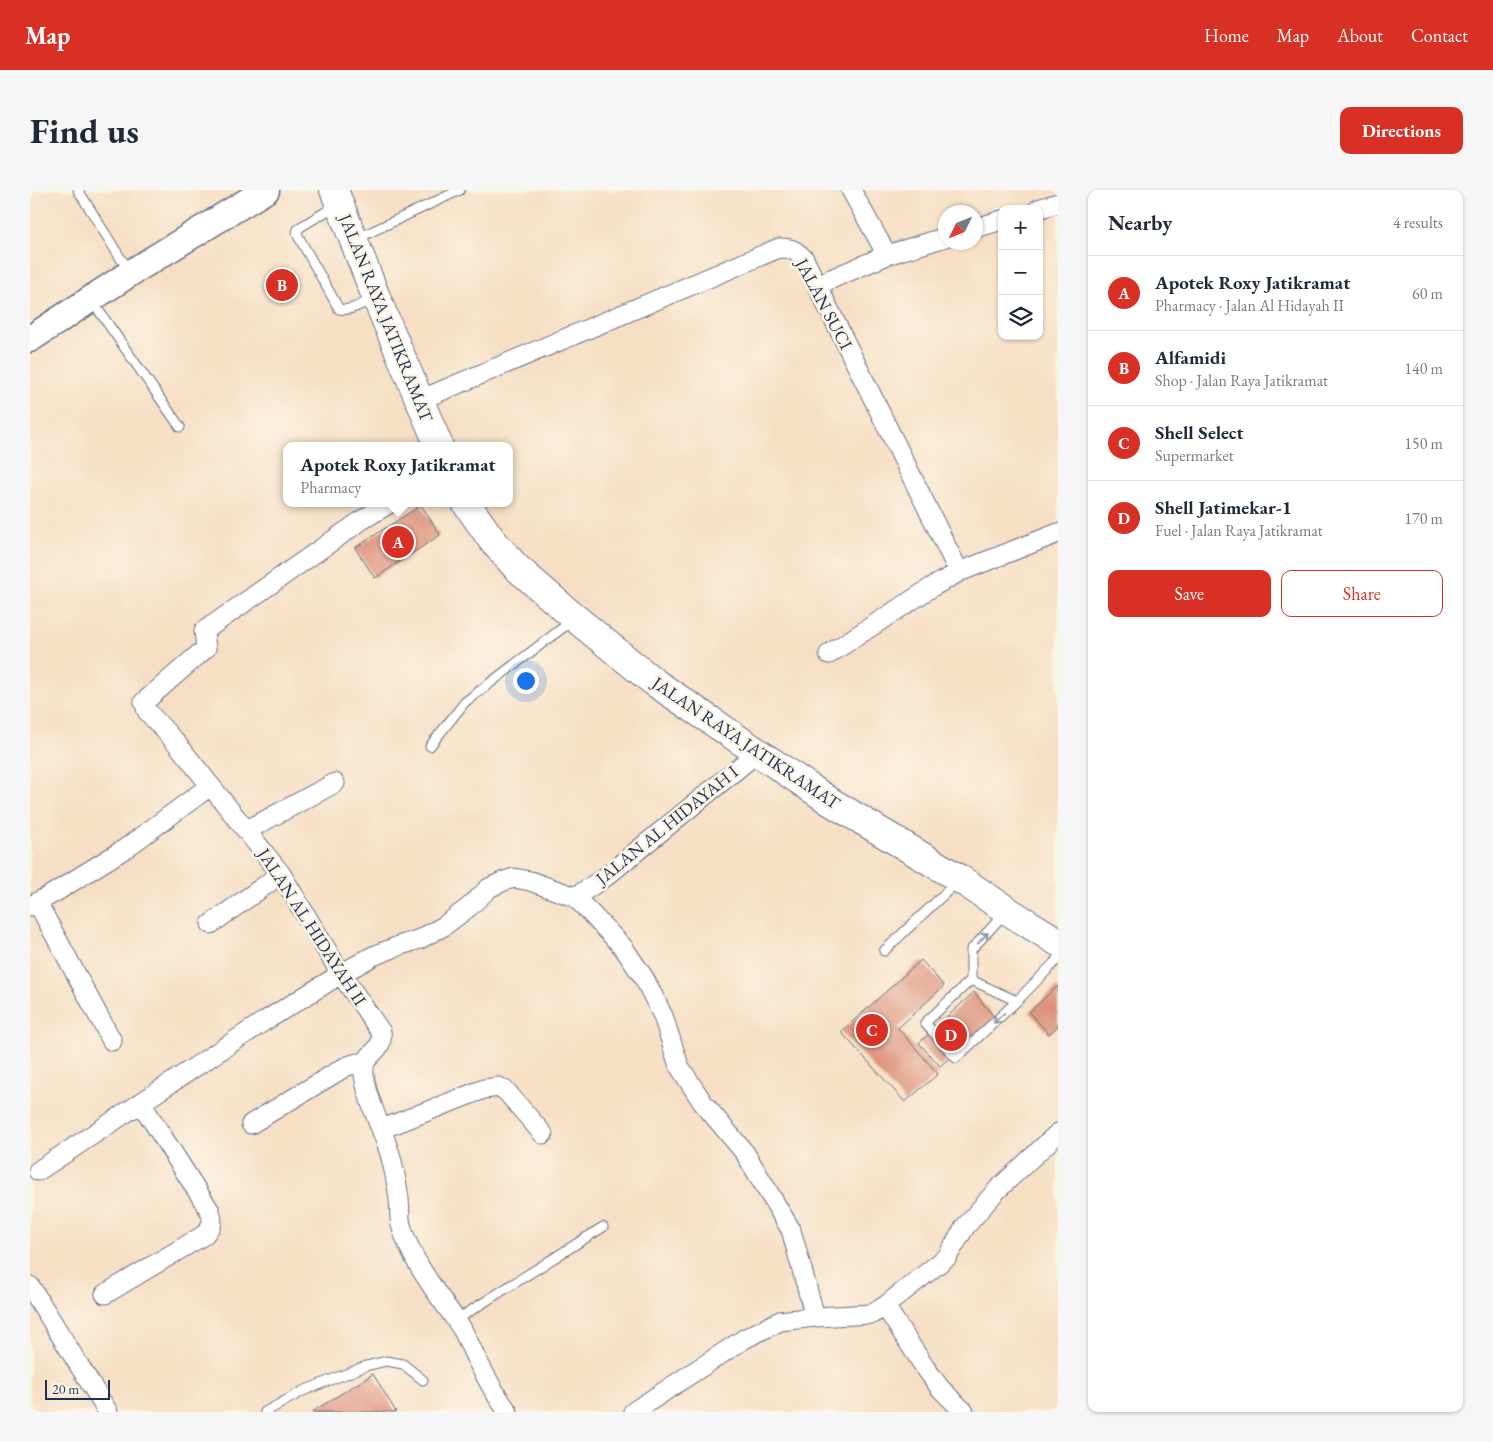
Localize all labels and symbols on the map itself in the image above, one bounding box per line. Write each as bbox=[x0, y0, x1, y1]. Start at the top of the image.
north arrow bbox=[938, 205, 983, 250]
street label: JALAN RAYA JATIKRAMAT bbox=[333, 209, 439, 426]
street label: JALAN SUCI bbox=[790, 252, 858, 353]
pin: B bbox=[266, 266, 298, 304]
pin: A bbox=[382, 523, 414, 561]
your location bbox=[513, 668, 539, 694]
street label: JALAN RAYA JATIKRAMAT bbox=[646, 670, 845, 815]
street label: JALAN AL HIDAYAH I bbox=[589, 760, 743, 891]
street label: JALAN AL HIDAYAH II bbox=[252, 842, 372, 1010]
one-way arrow bbox=[977, 931, 989, 944]
pin: C bbox=[856, 1011, 888, 1049]
one-way arrow bbox=[993, 1012, 1006, 1024]
pin: D bbox=[935, 1016, 967, 1054]
scale bar bbox=[45, 1377, 110, 1400]

